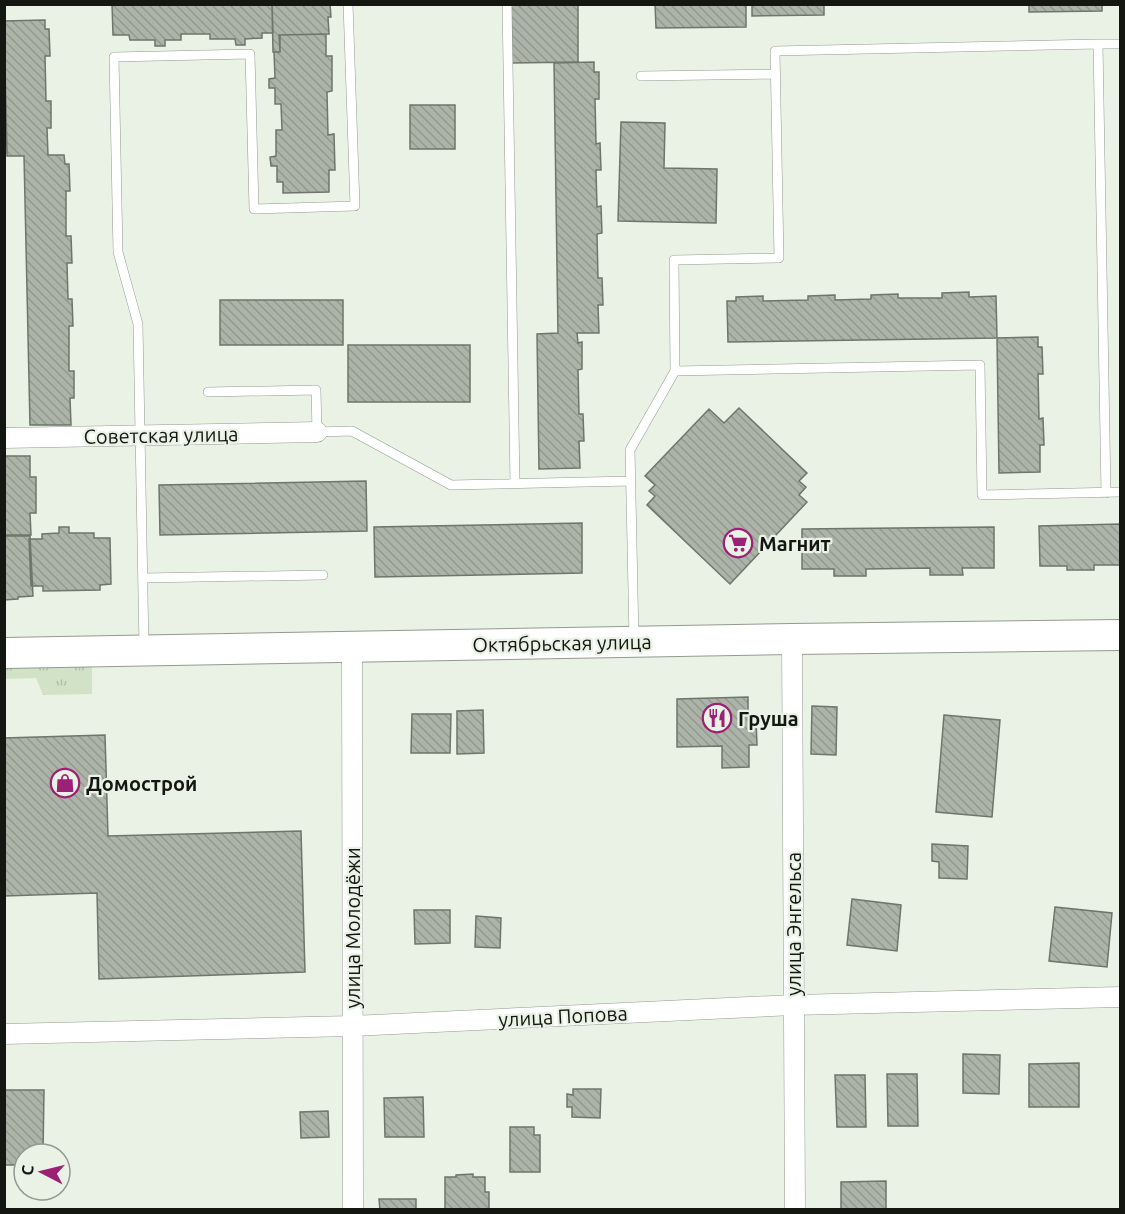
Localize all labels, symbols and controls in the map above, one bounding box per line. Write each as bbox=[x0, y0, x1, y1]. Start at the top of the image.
street label: Советская улица bbox=[83, 422, 239, 448]
supermarket icon: Магнит bbox=[722, 527, 754, 559]
place label: Магнит bbox=[759, 532, 831, 555]
street label: Октябрьская улица bbox=[472, 630, 652, 656]
restaurant icon: Груша bbox=[701, 702, 733, 734]
place label: Груша bbox=[738, 707, 799, 730]
shop icon: Домострой bbox=[49, 767, 81, 799]
place label: Домострой bbox=[86, 772, 197, 795]
street label: улица Молодёжи bbox=[341, 847, 364, 1009]
street label: улица Энгельса bbox=[782, 852, 805, 996]
street label: улица Попова bbox=[498, 1001, 628, 1031]
north arrow bbox=[12, 1142, 72, 1202]
text: С bbox=[18, 1164, 37, 1176]

